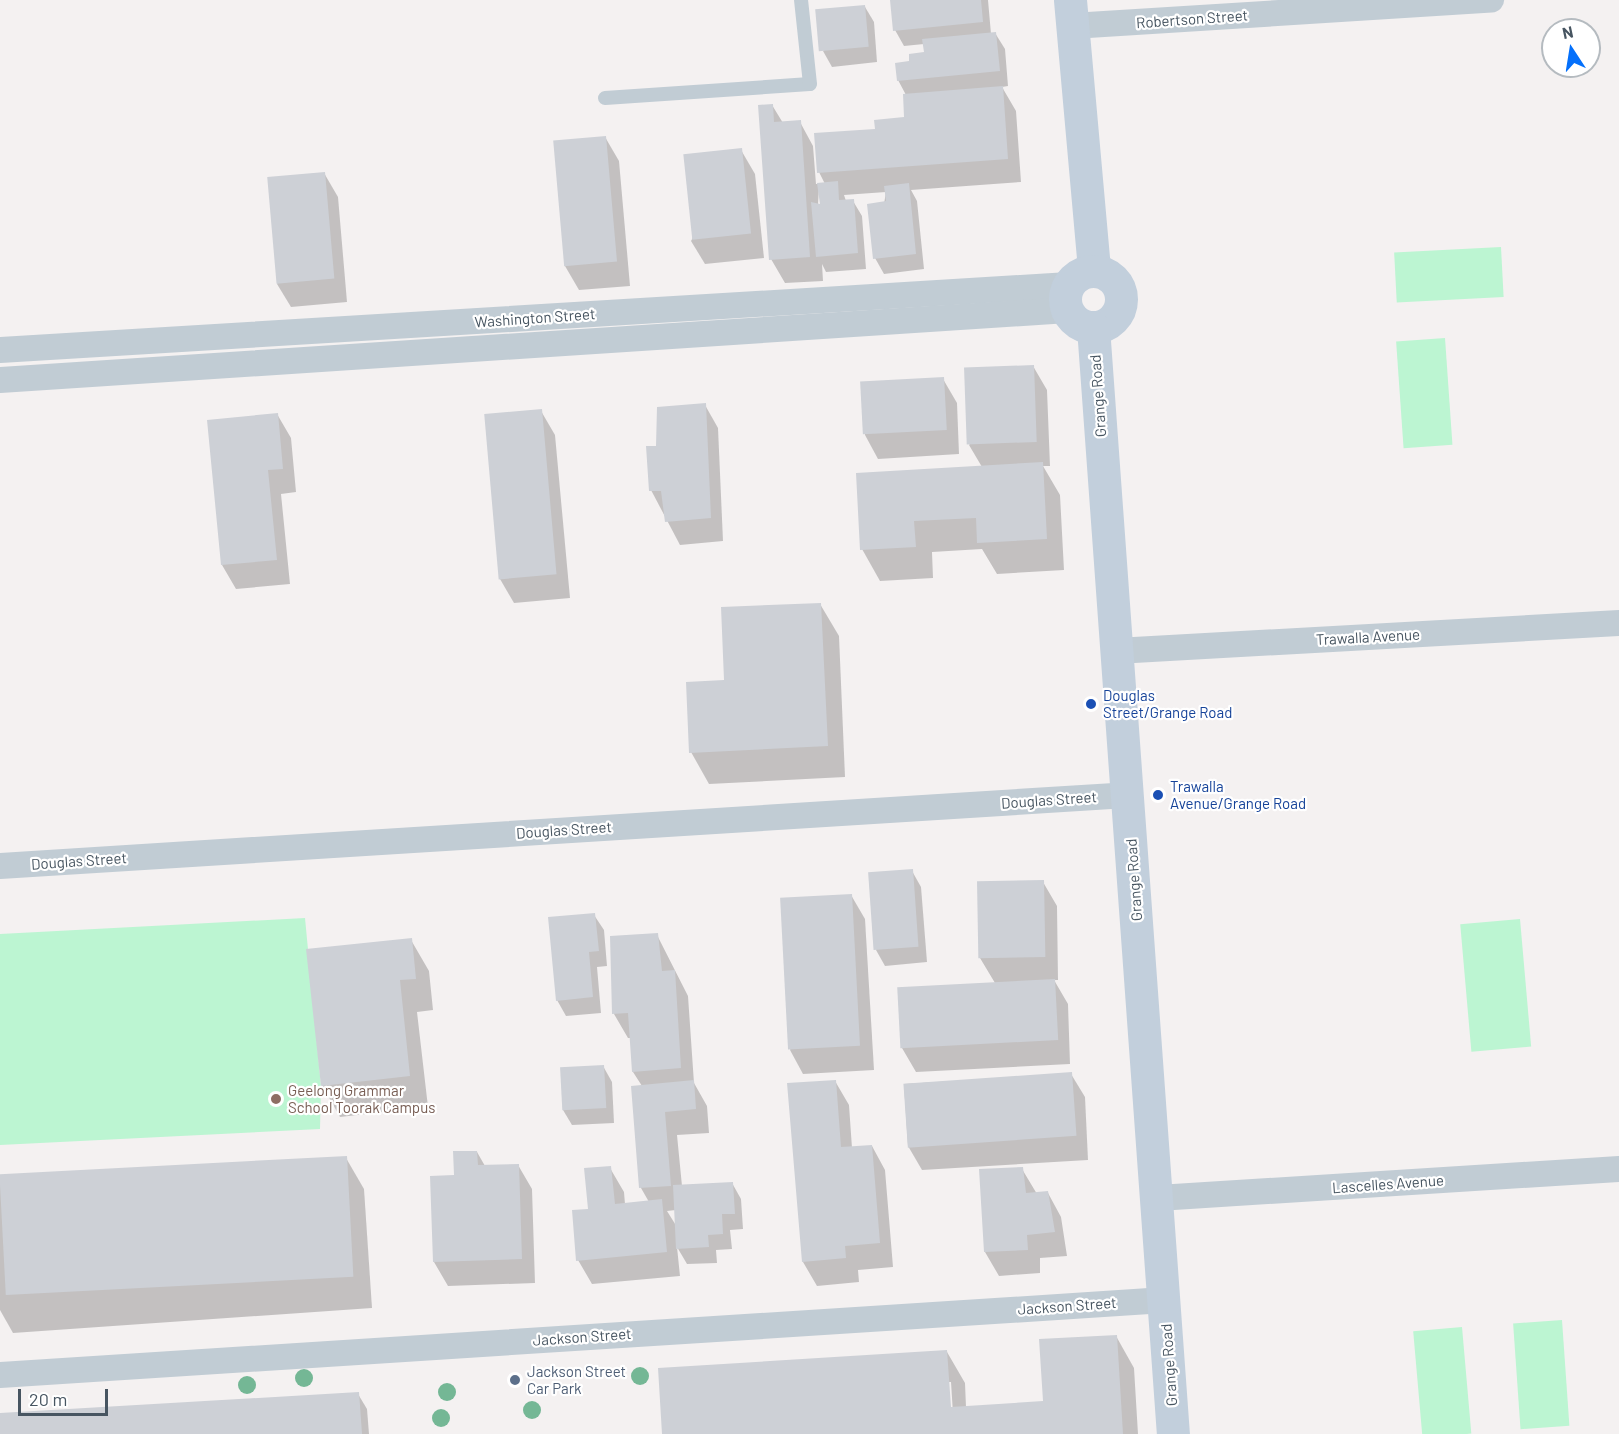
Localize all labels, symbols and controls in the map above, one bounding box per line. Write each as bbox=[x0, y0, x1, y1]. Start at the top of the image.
street label: Robertson Street bbox=[1136, 6, 1248, 32]
north arrow bbox=[1541, 18, 1601, 78]
text: N bbox=[1560, 21, 1575, 42]
street label: Washington Street bbox=[474, 305, 596, 331]
street label: Grange Road bbox=[1086, 354, 1110, 438]
street label: Trawalla Avenue bbox=[1315, 625, 1421, 649]
place label: Douglas Street/Grange Road bbox=[1103, 686, 1232, 721]
marker: Douglas Street/Grange Road bbox=[1084, 697, 1098, 711]
place label: Trawalla Avenue/Grange Road bbox=[1170, 777, 1306, 812]
street label: Douglas Street bbox=[1001, 788, 1097, 812]
marker: Trawalla Avenue/Grange Road bbox=[1151, 788, 1165, 802]
street label: Douglas Street bbox=[516, 818, 612, 842]
street label: Grange Road bbox=[1122, 838, 1146, 922]
street label: Douglas Street bbox=[31, 849, 127, 873]
place label: Geelong Grammar School Toorak Campus bbox=[288, 1081, 435, 1116]
marker: Geelong Grammar School Toorak Campus bbox=[269, 1092, 283, 1106]
street label: Lascelles Avenue bbox=[1332, 1171, 1444, 1197]
street label: Jackson Street bbox=[1017, 1294, 1117, 1318]
street label: Grange Road bbox=[1157, 1323, 1181, 1407]
street label: Jackson Street bbox=[532, 1325, 632, 1349]
place label: Jackson Street Car Park bbox=[527, 1362, 626, 1397]
marker: Jackson Street Car Park bbox=[508, 1373, 522, 1387]
scale bar bbox=[21, 1377, 111, 1415]
text: 20 m bbox=[29, 1388, 67, 1410]

